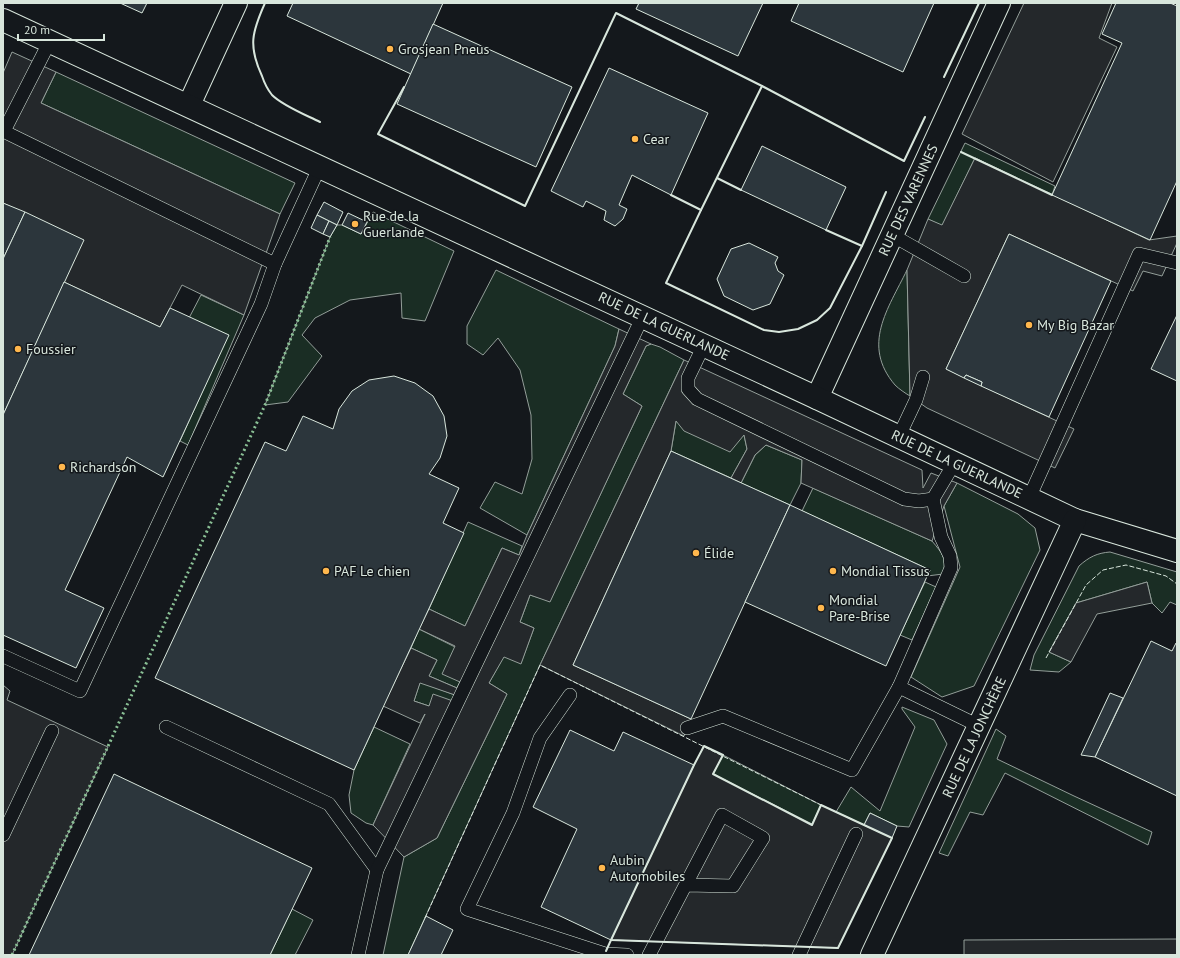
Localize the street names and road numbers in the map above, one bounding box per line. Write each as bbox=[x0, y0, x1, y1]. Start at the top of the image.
street label: RUE DES VARENNES bbox=[874, 141, 942, 259]
street label: RUE DE LA GUERLANDE bbox=[595, 288, 733, 364]
street label: RUE DE LA GUERLANDE bbox=[888, 426, 1026, 502]
street label: RUE DE LA JONCHÈRE bbox=[938, 674, 1010, 800]

